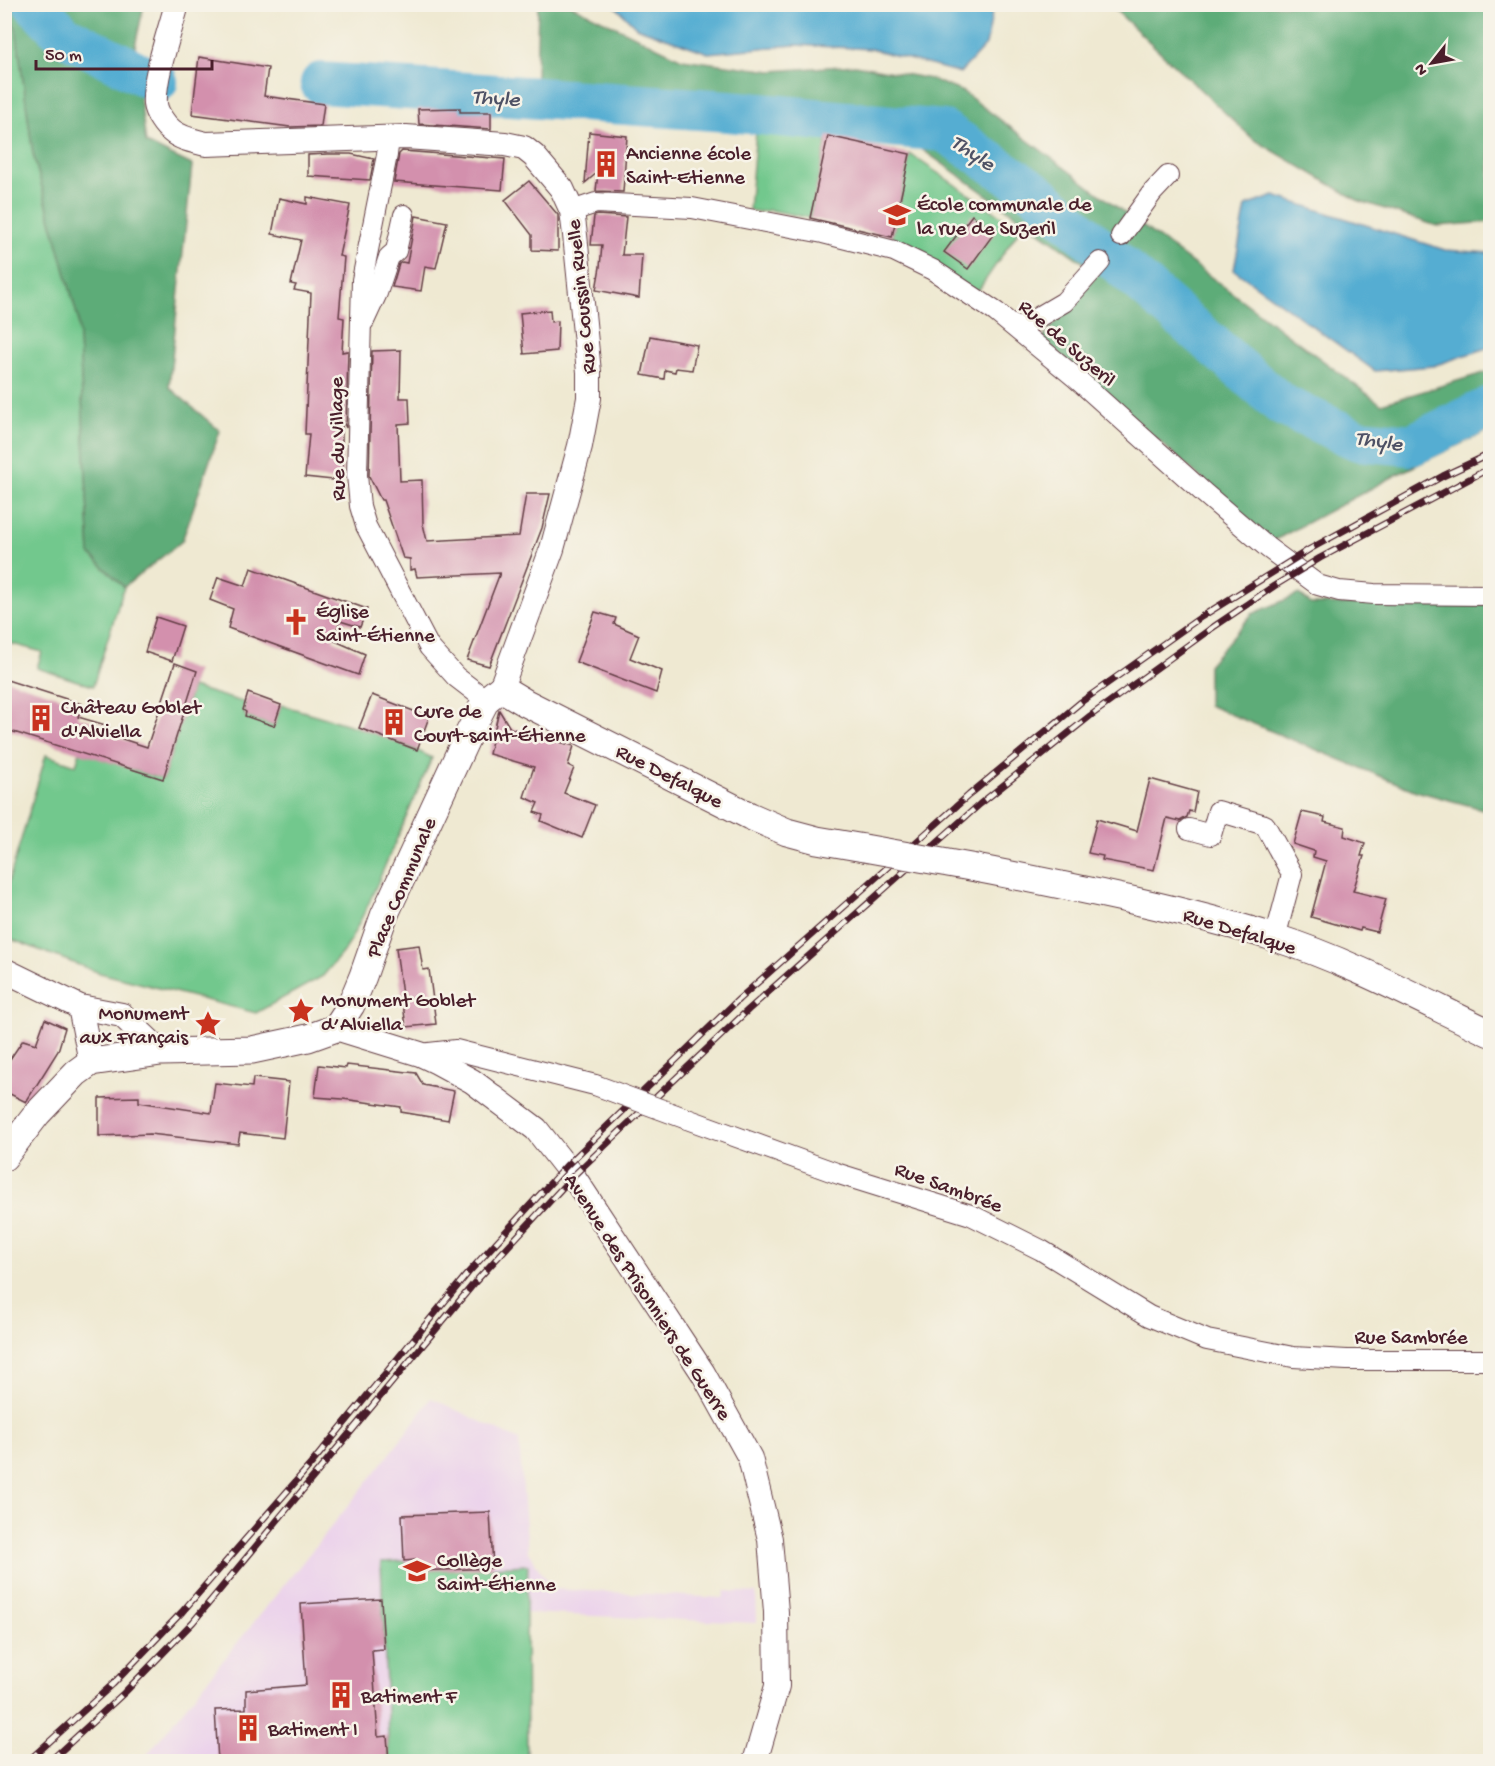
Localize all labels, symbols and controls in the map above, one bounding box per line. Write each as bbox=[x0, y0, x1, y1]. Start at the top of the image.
scale bar bbox=[36, 33, 212, 71]
north arrow bbox=[1402, 33, 1462, 93]
text: 50 m bbox=[45, 46, 82, 67]
text: N bbox=[1411, 59, 1433, 78]
water label: Thyle bbox=[471, 85, 522, 115]
water label: Thyle bbox=[945, 130, 1000, 179]
place label: Ancienne école Saint-Etienne bbox=[626, 143, 752, 192]
building icon: Ancienne école Saint-Etienne bbox=[591, 149, 621, 179]
place label: École communale de la rue de Suzeril bbox=[917, 194, 1093, 243]
school or university icon: École communale de la rue de Suzeril bbox=[882, 200, 912, 230]
street label: Rue Coussin Ruelle bbox=[563, 217, 604, 375]
street label: Rue de Suzeril bbox=[1012, 295, 1120, 394]
street label: Rue du Village bbox=[326, 376, 353, 501]
water label: Thyle bbox=[1353, 426, 1405, 460]
place label: Église Saint-Étienne bbox=[316, 601, 436, 650]
church icon: Église Saint-Étienne bbox=[281, 607, 311, 637]
place label: Château Goblet d'Alviella bbox=[61, 697, 203, 746]
place label: Cure de Court-saint-Étienne bbox=[414, 701, 587, 750]
building icon: Château Goblet d'Alviella bbox=[26, 703, 56, 733]
building icon: Cure de Court-saint-Étienne bbox=[379, 707, 409, 737]
street label: Rue Defalque bbox=[611, 740, 727, 816]
street label: Place Communale bbox=[362, 813, 444, 963]
street label: Rue Defalque bbox=[1179, 904, 1300, 963]
place label: Monument Goblet d’Alviella bbox=[321, 990, 477, 1039]
place icon: Monument Goblet d’Alviella bbox=[286, 996, 316, 1026]
place label: Monument aux Français bbox=[80, 1003, 190, 1052]
place icon: Monument aux Français bbox=[193, 1009, 223, 1039]
street label: Rue Sambrée bbox=[890, 1158, 1006, 1221]
street label: Avenue des Prisonniers de Guerre bbox=[557, 1170, 736, 1427]
street label: Rue Sambrée bbox=[1354, 1327, 1469, 1352]
place label: Collège Saint-Étienne bbox=[437, 1550, 557, 1599]
school or university icon: Collège Saint-Étienne bbox=[402, 1556, 432, 1586]
building icon: Batiment F bbox=[326, 1680, 356, 1710]
place label: Batiment F bbox=[360, 1686, 458, 1711]
building icon: Batiment I bbox=[233, 1713, 263, 1743]
place label: Batiment I bbox=[267, 1719, 358, 1744]

